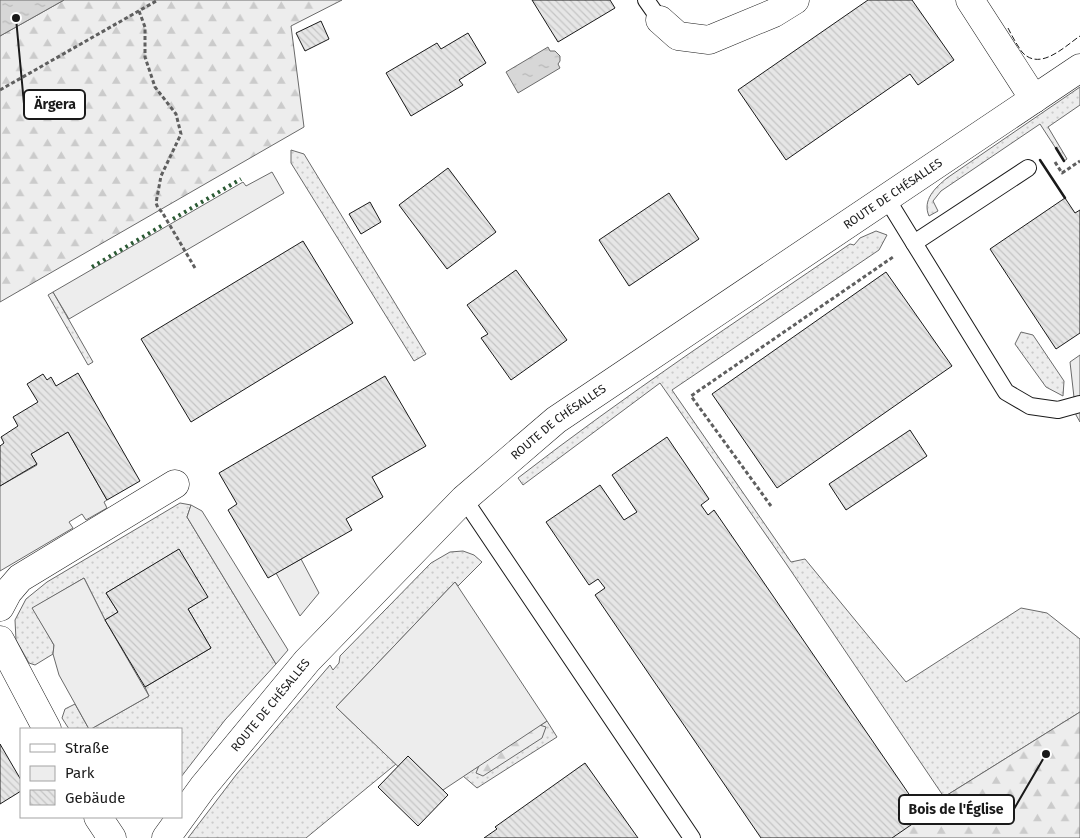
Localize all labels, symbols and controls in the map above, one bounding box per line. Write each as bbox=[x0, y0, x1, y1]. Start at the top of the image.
callout: Ärgera bbox=[24, 90, 85, 119]
text: Ärgera bbox=[33, 95, 76, 113]
street label: ROUTE DE CHÉSALLES bbox=[841, 155, 945, 232]
street label: ROUTE DE CHÉSALLES bbox=[508, 381, 609, 463]
street label: ROUTE DE CHÉSALLES bbox=[228, 656, 313, 754]
legend bbox=[20, 728, 182, 818]
text: Straße bbox=[65, 739, 109, 757]
text: Park bbox=[65, 764, 95, 782]
text: Gebäude bbox=[65, 789, 125, 807]
callout: Bois de l'Église bbox=[899, 795, 1014, 824]
text: Bois de l'Église bbox=[909, 800, 1004, 818]

